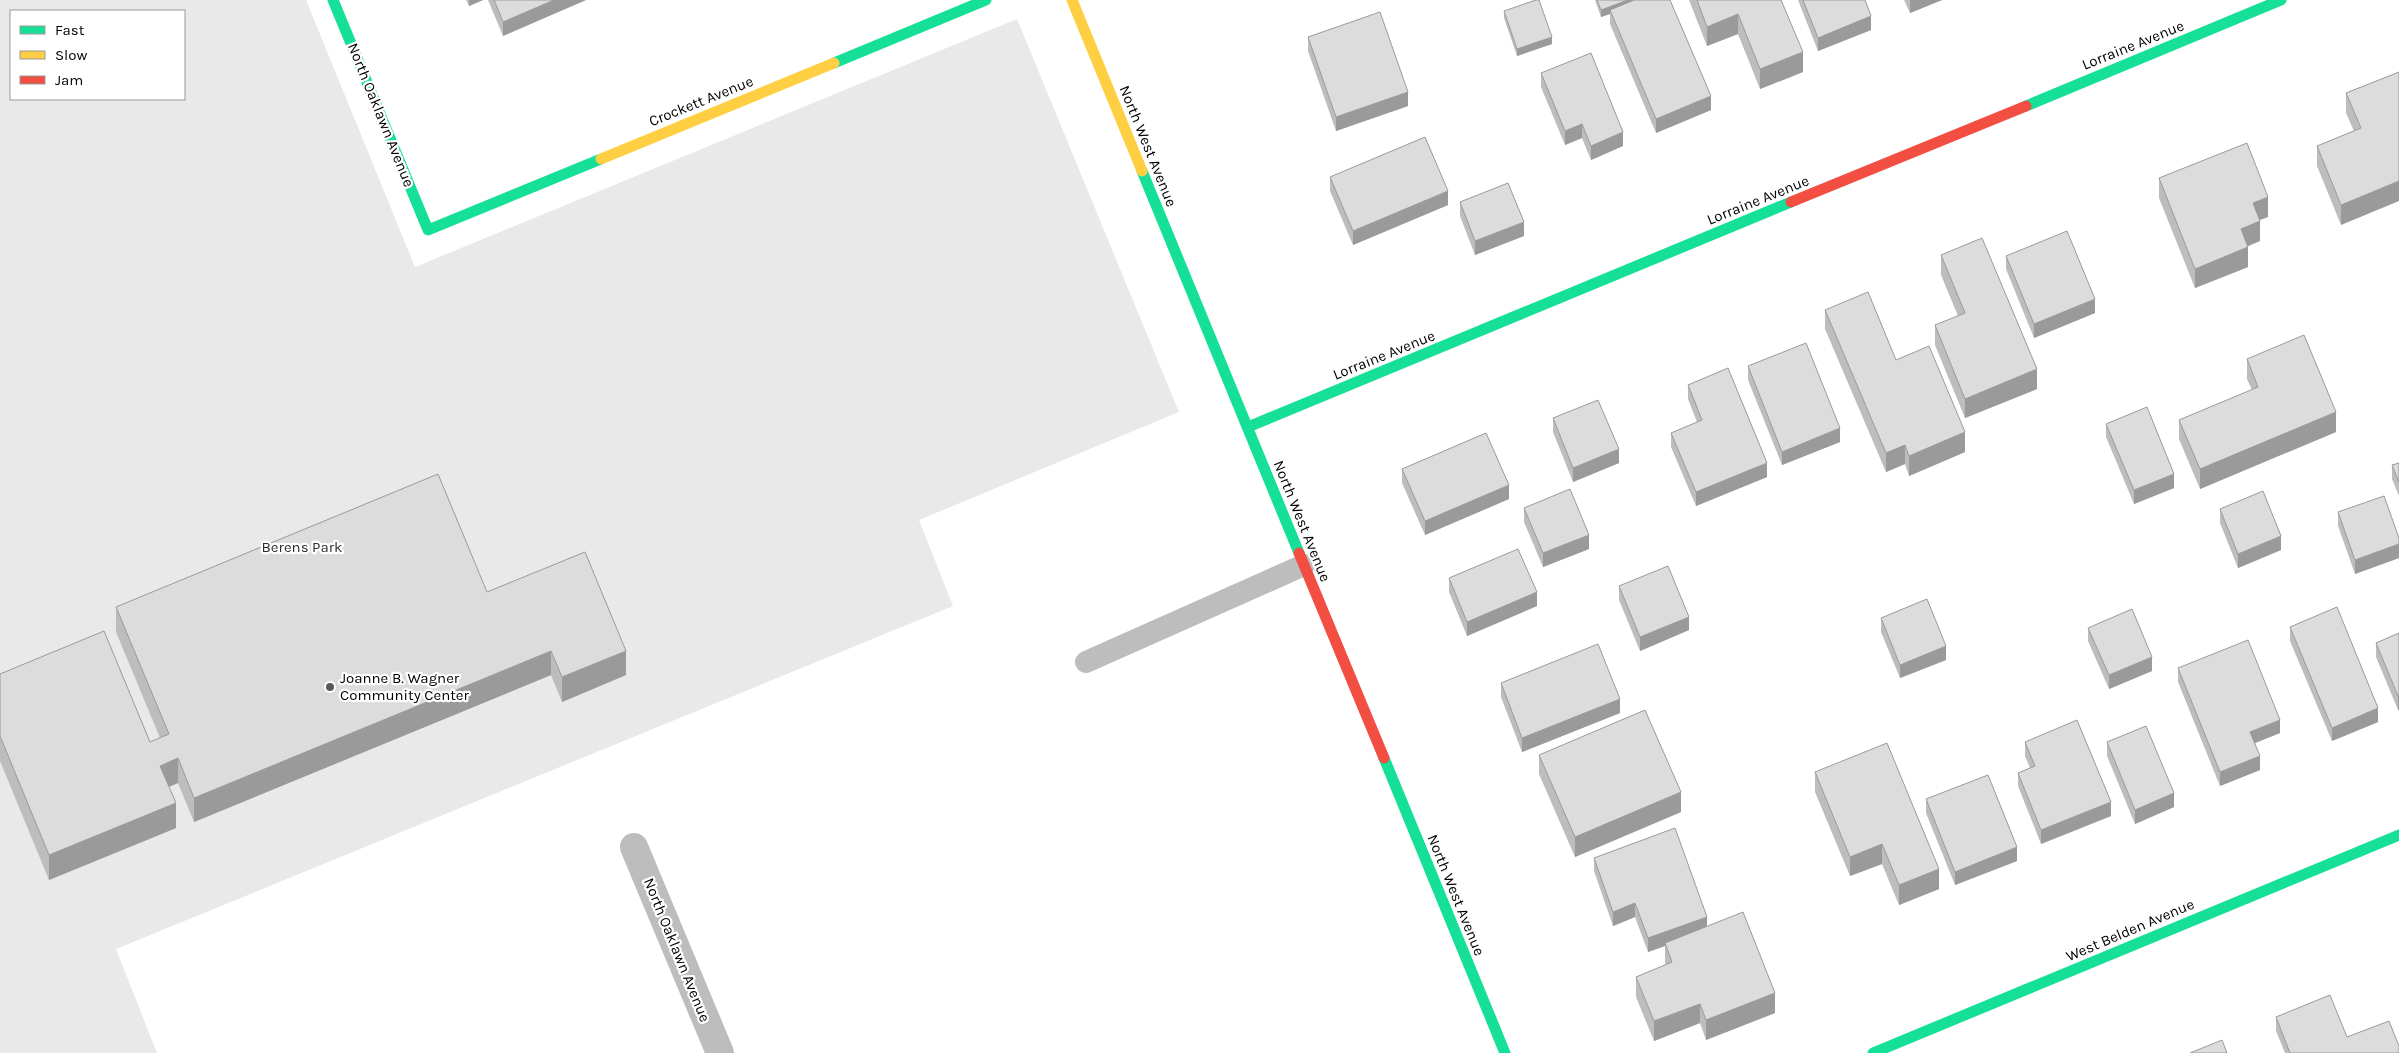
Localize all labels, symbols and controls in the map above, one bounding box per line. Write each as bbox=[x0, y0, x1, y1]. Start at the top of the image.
legend bbox=[10, 10, 185, 100]
street label: Lorraine Avenue bbox=[2079, 16, 2187, 74]
text: Fast bbox=[55, 21, 85, 39]
street label: North Oaklawn Avenue bbox=[344, 40, 418, 190]
text: Slow bbox=[55, 46, 87, 64]
text: Jam bbox=[55, 71, 83, 89]
street label: Crockett Avenue bbox=[646, 72, 756, 130]
street label: North West Avenue bbox=[1115, 83, 1181, 209]
street label: Lorraine Avenue bbox=[1704, 171, 1812, 229]
street label: Lorraine Avenue bbox=[1330, 326, 1438, 384]
street label: North West Avenue bbox=[1269, 458, 1335, 584]
park label: Berens Park bbox=[261, 538, 343, 556]
place label: Joanne B. Wagner Community Center bbox=[340, 669, 470, 704]
marker: Joanne B. Wagner Community Center bbox=[324, 681, 336, 693]
street label: North West Avenue bbox=[1423, 832, 1489, 958]
street label: North Oaklawn Avenue bbox=[640, 875, 714, 1025]
street label: West Belden Avenue bbox=[2063, 895, 2197, 965]

